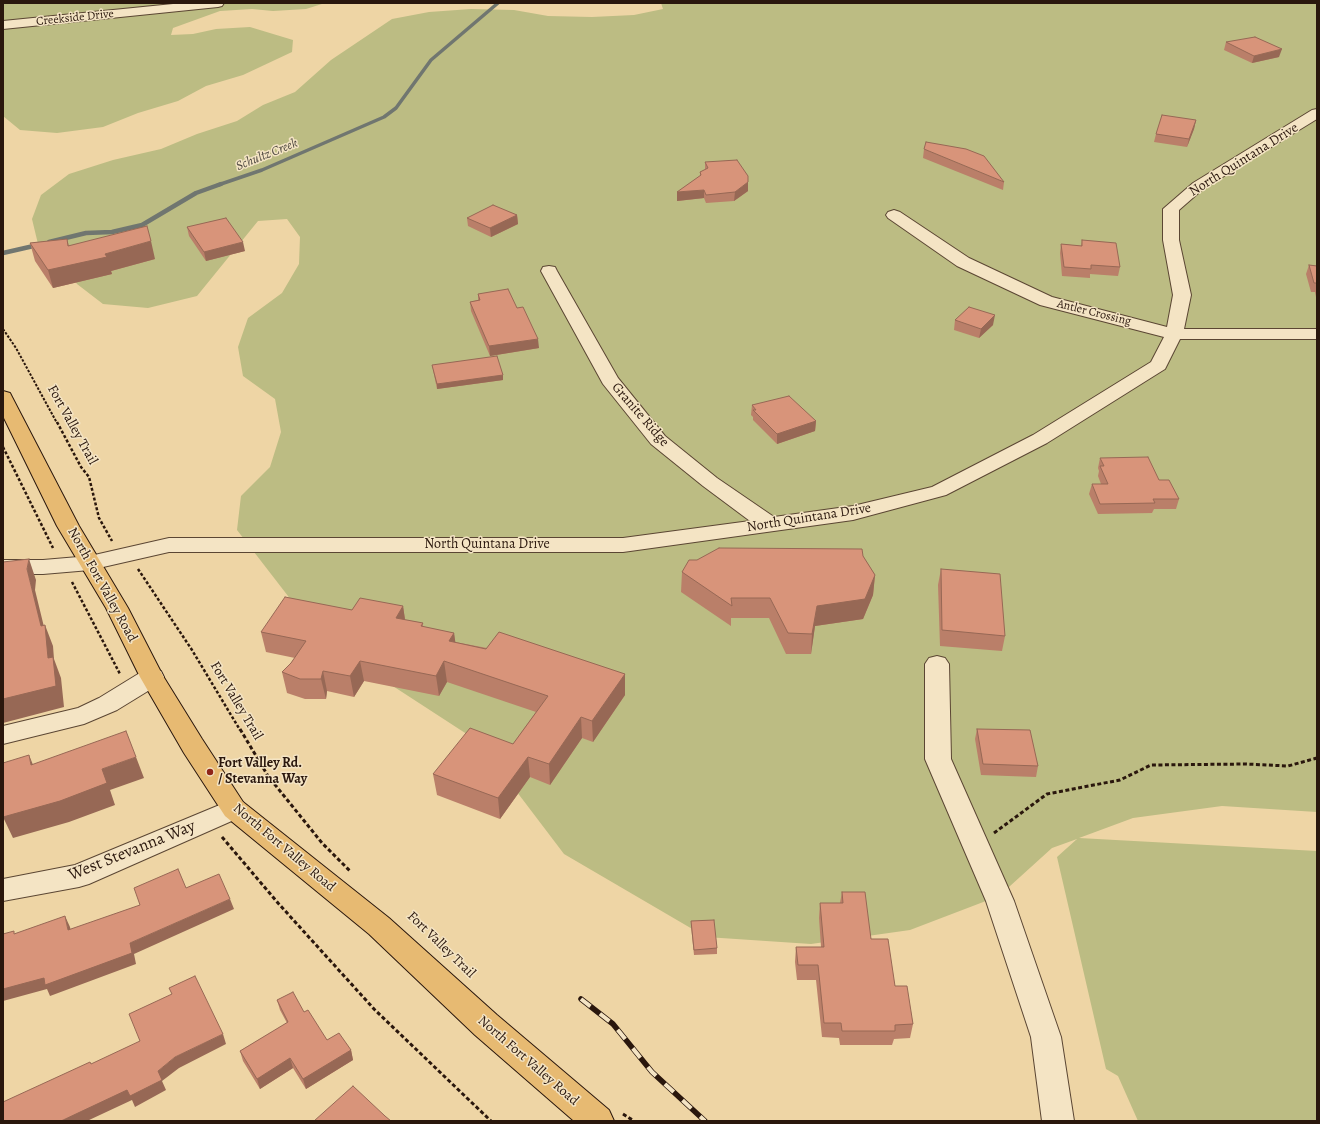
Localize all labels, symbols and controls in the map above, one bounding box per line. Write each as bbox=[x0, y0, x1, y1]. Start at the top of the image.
street label: Creekside Drive bbox=[36, 7, 114, 29]
street label: North Quintana Drive bbox=[1186, 120, 1302, 200]
water label: Schultz Creek bbox=[234, 136, 300, 174]
street label: Antler Crossing bbox=[1055, 297, 1133, 329]
street label: Granite Ridge bbox=[608, 380, 672, 450]
street label: Fort Valley Trail bbox=[43, 382, 101, 468]
street label: North Quintana Drive bbox=[746, 500, 872, 536]
street label: North Fort Valley Road bbox=[64, 525, 140, 645]
street label: North Quintana Drive bbox=[424, 537, 550, 553]
street label: Fort Valley Trail bbox=[206, 659, 266, 743]
place label: Fort Valley Rd. / Stevanna Way bbox=[218, 756, 307, 788]
marker: Fort Valley Rd. / Stevanna Way bbox=[205, 767, 215, 777]
street label: North Fort Valley Road bbox=[229, 800, 339, 896]
street label: West Stevanna Way bbox=[66, 816, 198, 886]
street label: Fort Valley Trail bbox=[403, 908, 479, 982]
street label: North Fort Valley Road bbox=[474, 1013, 582, 1109]

